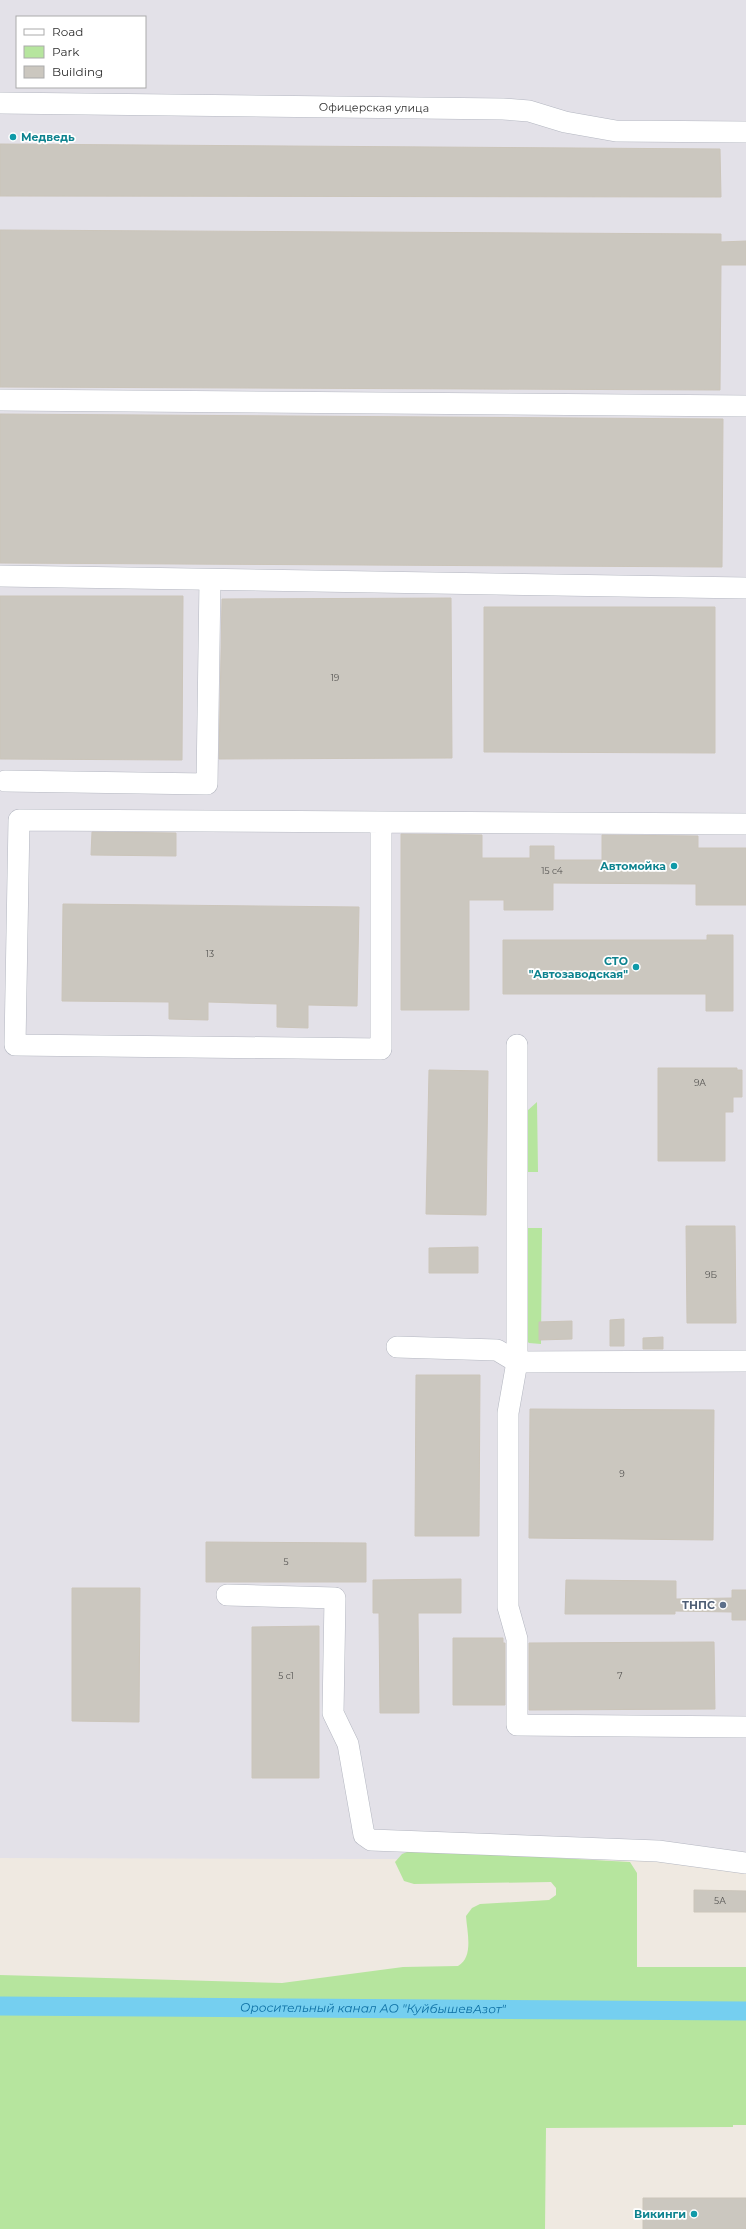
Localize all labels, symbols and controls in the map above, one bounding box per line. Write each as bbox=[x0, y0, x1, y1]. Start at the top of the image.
legend bbox=[16, 16, 146, 88]
text: Road bbox=[52, 24, 83, 39]
text: Park bbox=[52, 44, 80, 59]
text: Building bbox=[52, 64, 103, 79]
street label: Офицерская улица bbox=[319, 100, 429, 115]
place label: Медведь bbox=[21, 130, 75, 144]
marker: Медведь bbox=[8, 132, 18, 142]
house number: 19 bbox=[331, 672, 340, 683]
place label: Автомойка bbox=[600, 859, 666, 873]
marker: Автомойка bbox=[669, 861, 679, 871]
house number: 15 с4 bbox=[541, 865, 563, 876]
house number: 13 bbox=[206, 948, 214, 959]
place label: СТО "Автозаводская" bbox=[529, 954, 628, 981]
marker: СТО "Автозаводская" bbox=[631, 962, 641, 972]
house number: 9А bbox=[694, 1077, 706, 1088]
house number: 9Б bbox=[705, 1269, 717, 1280]
house number: 9 bbox=[619, 1468, 625, 1479]
house number: 5 bbox=[283, 1556, 289, 1567]
place label: ТНПС bbox=[682, 1598, 715, 1612]
marker: ТНПС bbox=[718, 1600, 728, 1610]
house number: 5 с1 bbox=[278, 1670, 294, 1681]
house number: 7 bbox=[617, 1670, 623, 1681]
house number: 5А bbox=[714, 1895, 726, 1906]
water label: Оросительный канал АО "КуйбышевАзот" bbox=[240, 2000, 506, 2016]
place label: Викинги bbox=[634, 2207, 686, 2221]
marker: Викинги bbox=[689, 2209, 699, 2219]

